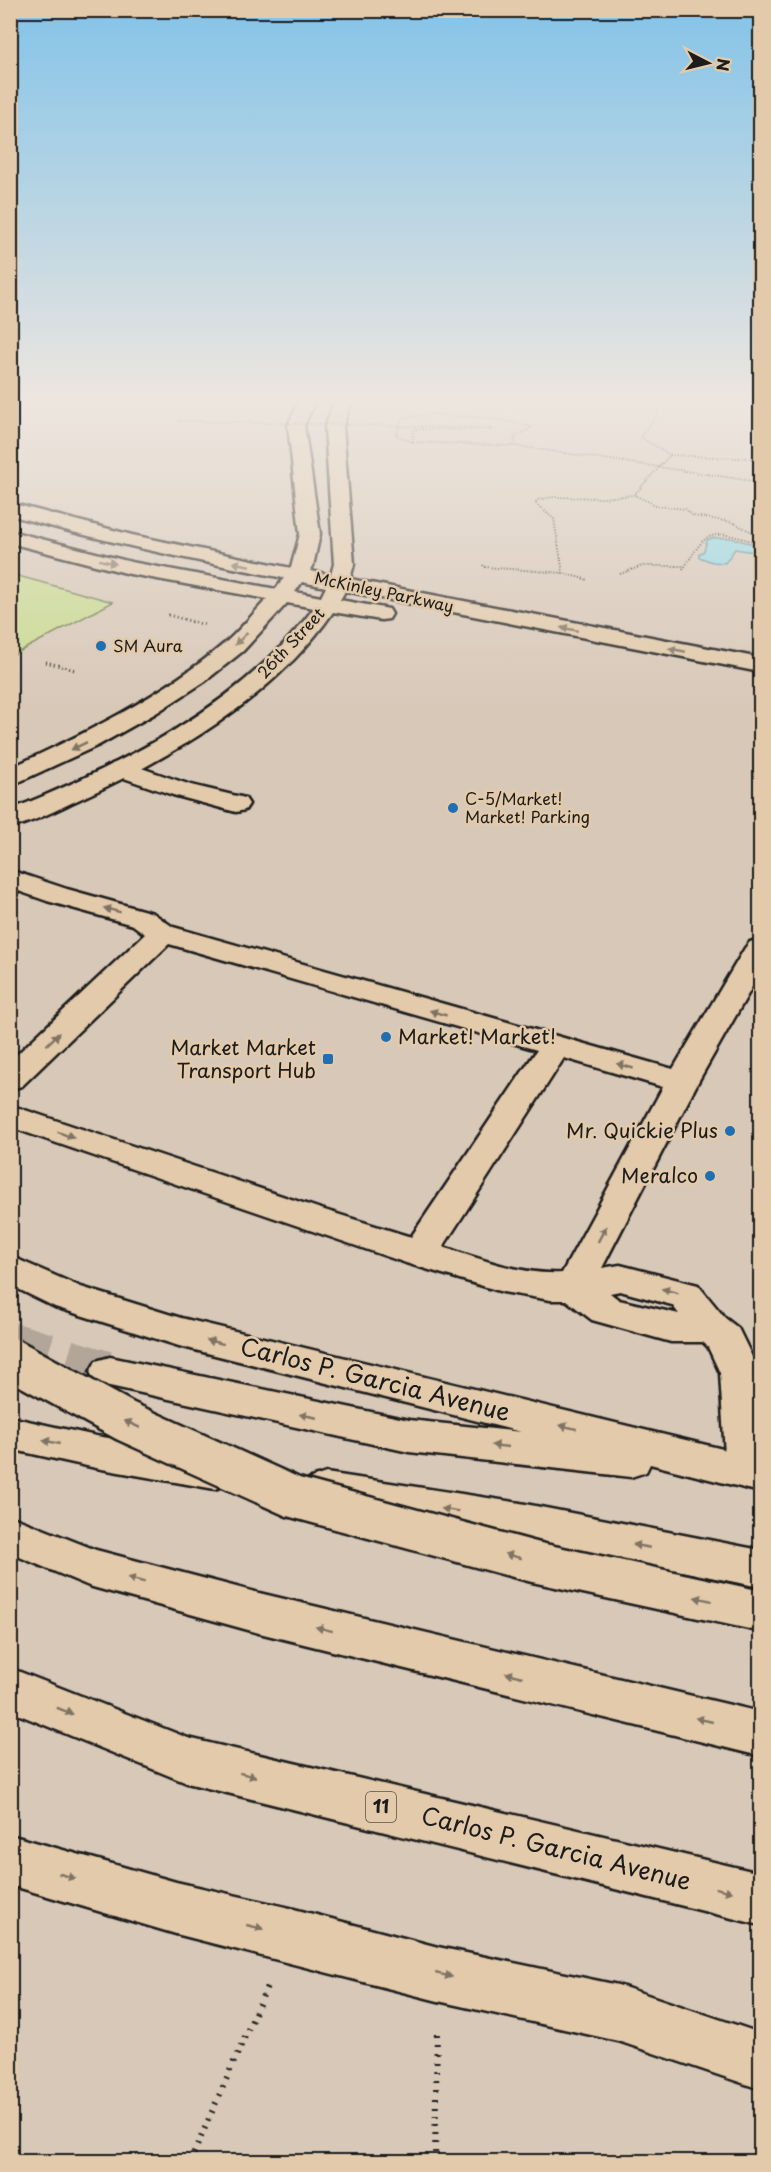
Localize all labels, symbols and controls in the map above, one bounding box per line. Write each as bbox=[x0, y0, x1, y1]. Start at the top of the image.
north arrow bbox=[678, 33, 738, 93]
text: N bbox=[711, 57, 737, 73]
one-way arrow bbox=[98, 558, 117, 568]
one-way arrow bbox=[231, 559, 250, 568]
street label: McKinley Parkway bbox=[312, 565, 456, 618]
street label: 26th Street bbox=[251, 601, 330, 683]
one-way arrow bbox=[560, 624, 579, 633]
one-way arrow bbox=[235, 632, 249, 646]
place label: SM Aura bbox=[113, 633, 183, 657]
marker: SM Aura bbox=[94, 639, 108, 653]
one-way arrow bbox=[667, 645, 686, 654]
one-way arrow bbox=[70, 741, 87, 750]
place label: C-5/Market! Market! Parking bbox=[465, 786, 590, 828]
marker: C-5/Market! Market! Parking bbox=[446, 801, 460, 815]
one-way arrow bbox=[103, 905, 121, 914]
one-way arrow bbox=[429, 1007, 447, 1017]
place label: Market! Market! bbox=[398, 1021, 556, 1051]
marker: Market! Market! bbox=[379, 1030, 393, 1044]
one-way arrow bbox=[45, 1032, 59, 1046]
place label: Market Market Transport Hub bbox=[170, 1032, 316, 1085]
marker: Market Market Transport Hub bbox=[321, 1052, 335, 1066]
one-way arrow bbox=[616, 1061, 634, 1071]
place label: Mr. Quickie Plus bbox=[566, 1115, 718, 1145]
marker: Mr. Quickie Plus bbox=[723, 1124, 737, 1138]
one-way arrow bbox=[57, 1130, 75, 1140]
place label: Meralco bbox=[621, 1160, 698, 1190]
marker: Meralco bbox=[703, 1169, 717, 1183]
one-way arrow bbox=[596, 1225, 606, 1243]
one-way arrow bbox=[660, 1286, 678, 1295]
street label: Carlos P. Garcia Avenue bbox=[237, 1327, 514, 1429]
one-way arrow bbox=[206, 1336, 224, 1346]
one-way arrow bbox=[298, 1411, 317, 1420]
one-way arrow bbox=[123, 1419, 140, 1428]
one-way arrow bbox=[558, 1421, 577, 1431]
one-way arrow bbox=[41, 1437, 60, 1446]
one-way arrow bbox=[491, 1441, 510, 1451]
one-way arrow bbox=[440, 1505, 459, 1514]
one-way arrow bbox=[632, 1541, 651, 1550]
one-way arrow bbox=[504, 1551, 522, 1560]
one-way arrow bbox=[127, 1574, 145, 1584]
one-way arrow bbox=[694, 1593, 713, 1603]
one-way arrow bbox=[315, 1624, 333, 1634]
one-way arrow bbox=[505, 1670, 523, 1680]
one-way arrow bbox=[56, 1707, 74, 1716]
one-way arrow bbox=[694, 1715, 713, 1725]
one-way arrow bbox=[239, 1770, 258, 1780]
road number: 11 bbox=[366, 1792, 396, 1822]
street label: Carlos P. Garcia Avenue bbox=[418, 1796, 695, 1898]
one-way arrow bbox=[58, 1872, 76, 1881]
one-way arrow bbox=[714, 1886, 733, 1895]
one-way arrow bbox=[246, 1922, 264, 1932]
one-way arrow bbox=[435, 1971, 453, 1981]

